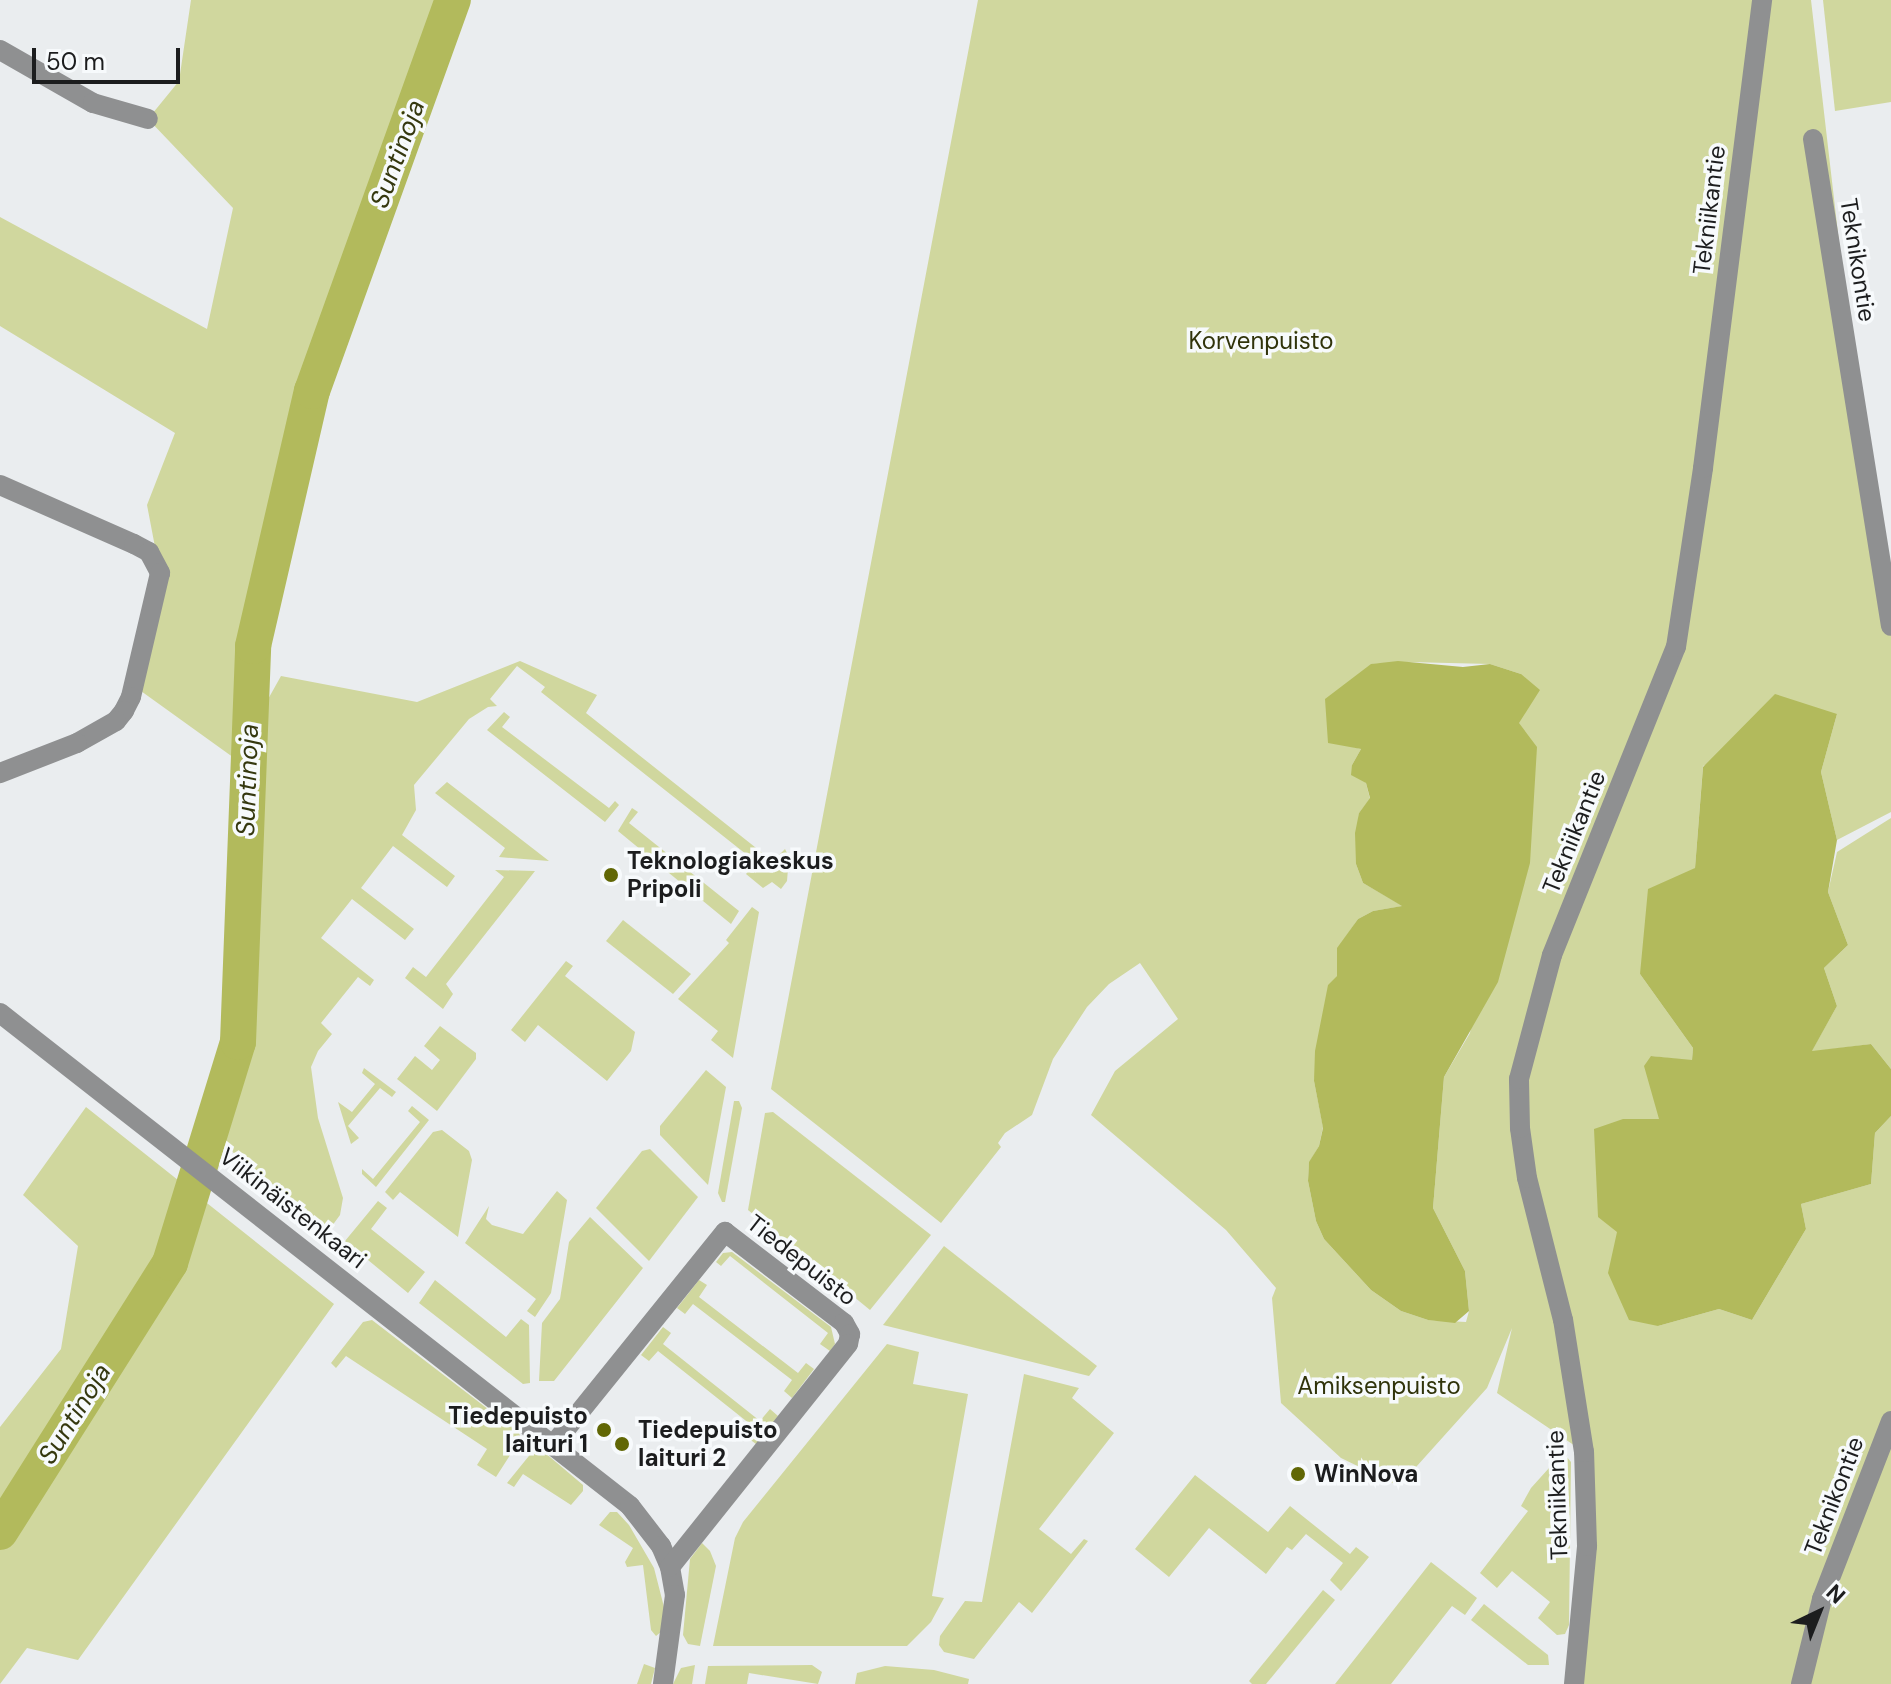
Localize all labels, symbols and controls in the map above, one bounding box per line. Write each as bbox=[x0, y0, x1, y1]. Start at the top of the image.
scale bar bbox=[36, 32, 184, 82]
text: 50 m bbox=[46, 46, 105, 77]
water label: Suntinoja bbox=[364, 96, 432, 212]
street label: Tekniikantie bbox=[1687, 144, 1731, 276]
street label: Teknikontie bbox=[1834, 196, 1882, 324]
park label: Korvenpuisto bbox=[1188, 327, 1334, 355]
water label: Suntinoja bbox=[230, 723, 266, 837]
street label: Tekniikantie bbox=[1536, 766, 1612, 898]
place label: Teknologiakeskus Pripoli bbox=[627, 847, 834, 903]
marker: Teknologiakeskus Pripoli bbox=[602, 866, 620, 884]
street label: Viikinäistenkaari bbox=[214, 1142, 372, 1274]
street label: Tiedepuisto bbox=[742, 1208, 862, 1312]
water label: Suntinoja bbox=[32, 1358, 118, 1470]
park label: Amiksenpuisto bbox=[1297, 1372, 1461, 1400]
place label: Tiedepuisto laituri 1 bbox=[448, 1402, 588, 1458]
place label: Tiedepuisto laituri 2 bbox=[638, 1416, 778, 1472]
marker: Tiedepuisto laituri 1 bbox=[595, 1421, 613, 1439]
street label: Tekniikantie bbox=[1540, 1430, 1574, 1560]
street label: Teknikontie bbox=[1798, 1433, 1870, 1559]
marker: Tiedepuisto laituri 2 bbox=[613, 1435, 631, 1453]
place label: WinNova bbox=[1314, 1460, 1418, 1488]
marker: WinNova bbox=[1289, 1465, 1307, 1483]
north arrow bbox=[1779, 1572, 1859, 1652]
text: N bbox=[1820, 1578, 1851, 1610]

